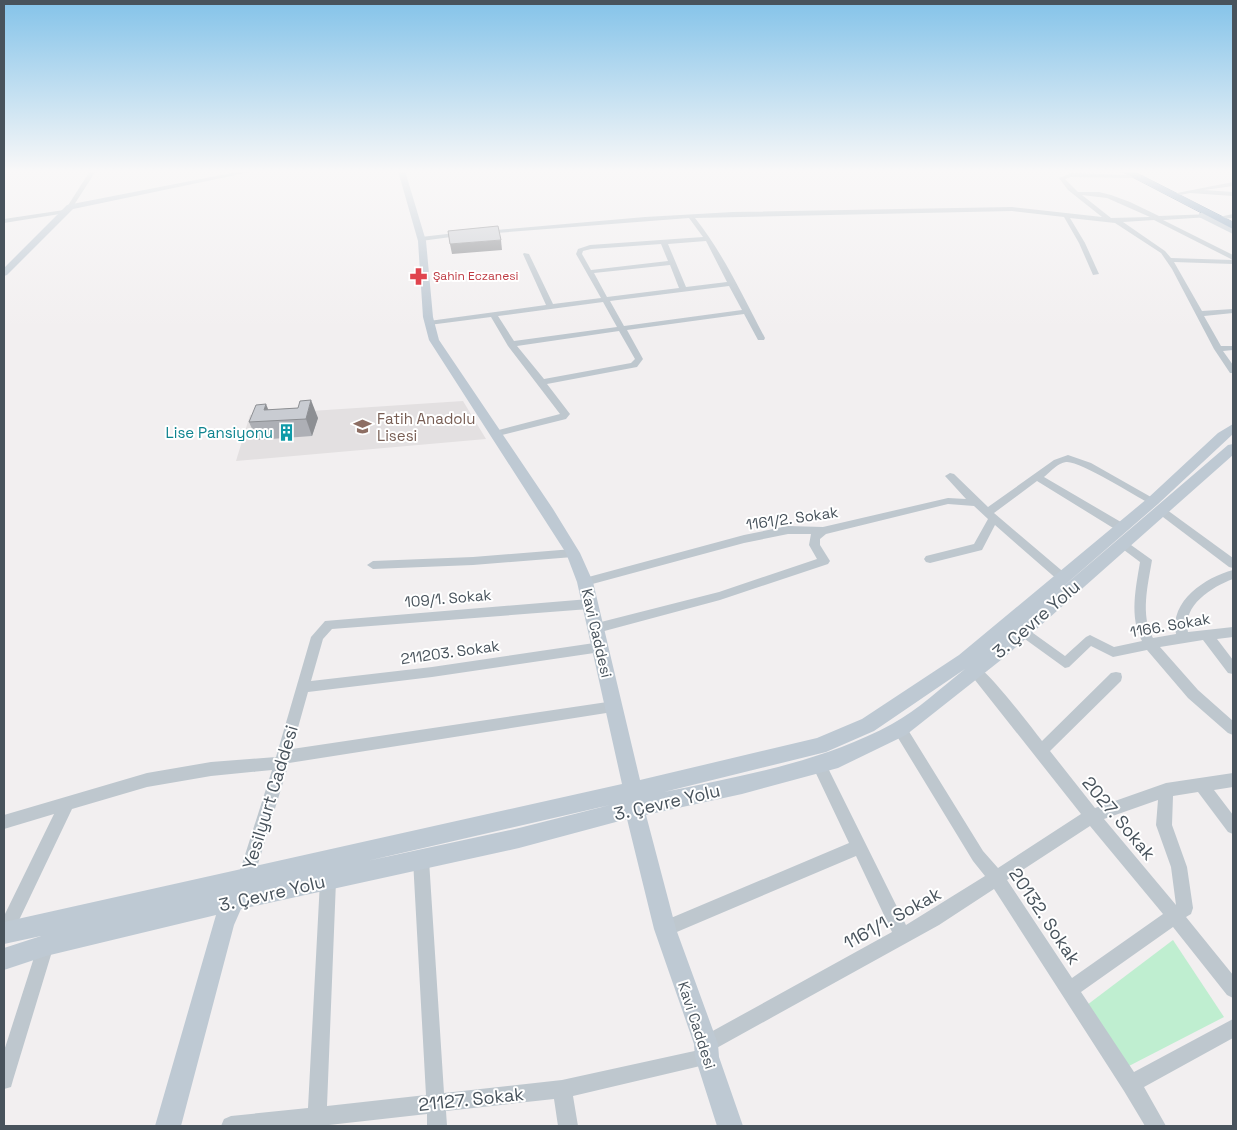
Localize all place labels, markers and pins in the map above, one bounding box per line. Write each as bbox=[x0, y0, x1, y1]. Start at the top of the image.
pharmacy icon: Şahin Eczanesi bbox=[409, 266, 429, 286]
place label: Şahin Eczanesi bbox=[433, 268, 519, 284]
place label: Fatih Anadolu Lisesi bbox=[377, 409, 475, 445]
school or university icon: Fatih Anadolu Lisesi bbox=[353, 417, 373, 437]
building icon: Lise Pansiyonu bbox=[277, 422, 297, 442]
place label: Lise Pansiyonu bbox=[166, 423, 273, 442]

